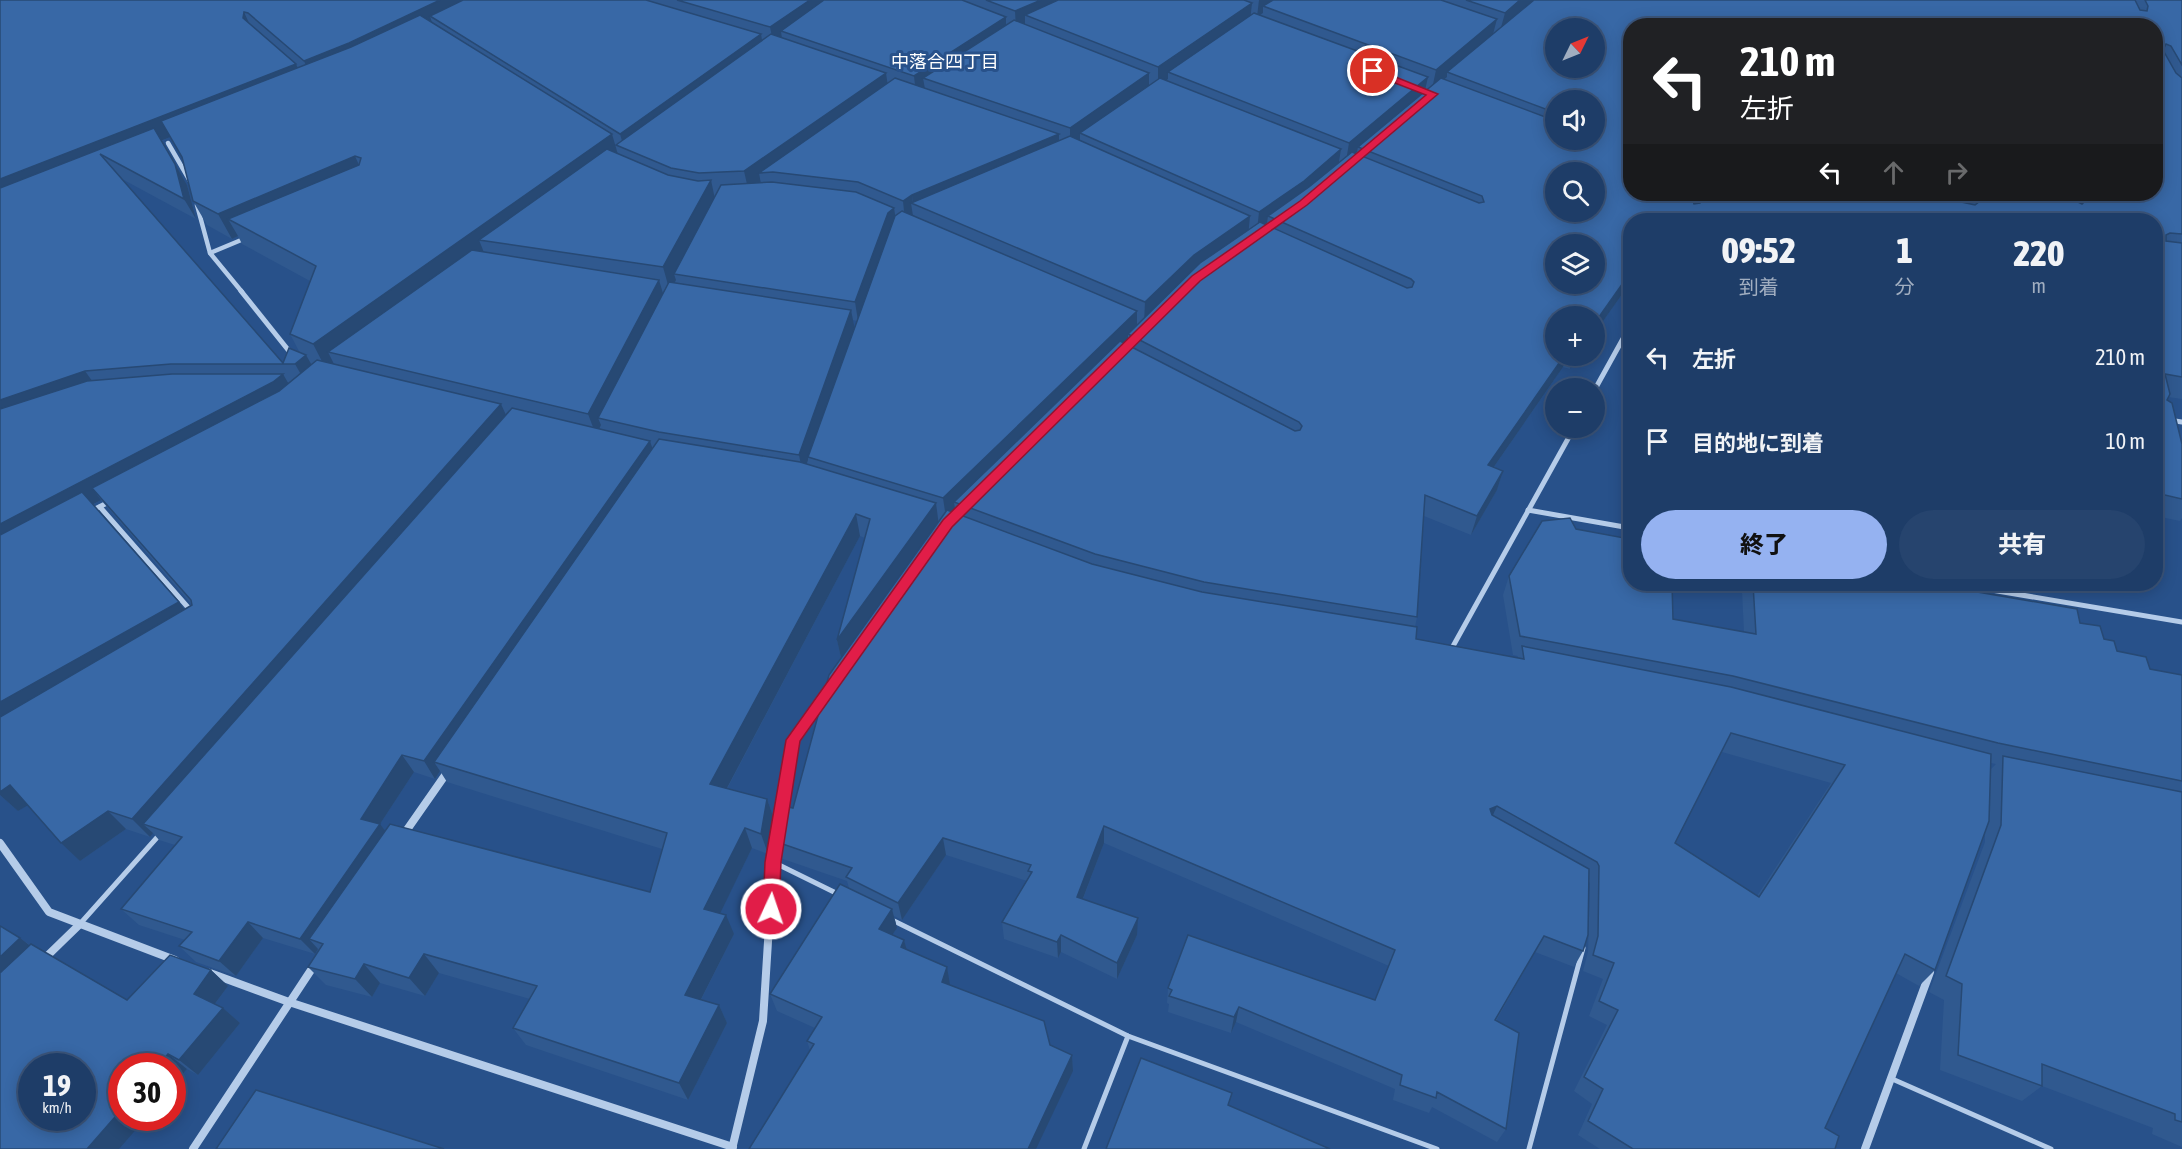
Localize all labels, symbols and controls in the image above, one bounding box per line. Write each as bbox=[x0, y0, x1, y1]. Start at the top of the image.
north arrow bbox=[1545, 18, 1605, 78]
map controls bbox=[1545, 18, 1605, 438]
text: 210 m bbox=[1740, 37, 1835, 85]
icon: left bbox=[1641, 42, 1719, 120]
pin bbox=[1347, 45, 1398, 96]
district label: 中落合四丁目 bbox=[891, 51, 999, 72]
icon: arrive bbox=[1356, 54, 1389, 87]
button: sound bbox=[1545, 90, 1605, 150]
text: 左折 bbox=[1740, 93, 1794, 124]
icon: left bbox=[1814, 156, 1847, 189]
icon: ahead bbox=[1877, 156, 1910, 189]
icon: right bbox=[1940, 156, 1973, 189]
button: search bbox=[1545, 162, 1605, 222]
text: 09:52 bbox=[1722, 229, 1796, 271]
text: 1 bbox=[1896, 229, 1913, 271]
text: 220 bbox=[2013, 232, 2064, 274]
button: layers bbox=[1545, 234, 1605, 294]
text: m bbox=[2032, 274, 2046, 297]
text: 到着 bbox=[1739, 275, 1779, 298]
text: 分 bbox=[1895, 275, 1915, 298]
button: + bbox=[1545, 306, 1605, 366]
icon: left bbox=[1641, 341, 1674, 374]
text: 210 m bbox=[2095, 344, 2145, 370]
text: 左折 bbox=[1692, 346, 1736, 372]
button: − bbox=[1545, 378, 1605, 438]
icon: arrive bbox=[1641, 425, 1674, 458]
text: 10 m bbox=[2105, 428, 2145, 454]
text: 目的地に到着 bbox=[1692, 430, 1824, 456]
button: 終了 bbox=[1641, 510, 1887, 579]
button: 共有 bbox=[1899, 510, 2145, 579]
position arrow bbox=[739, 877, 803, 941]
speed limit sign: 30 bbox=[108, 1053, 186, 1131]
text: 19 bbox=[43, 1068, 71, 1102]
text: km/h bbox=[42, 1099, 72, 1116]

